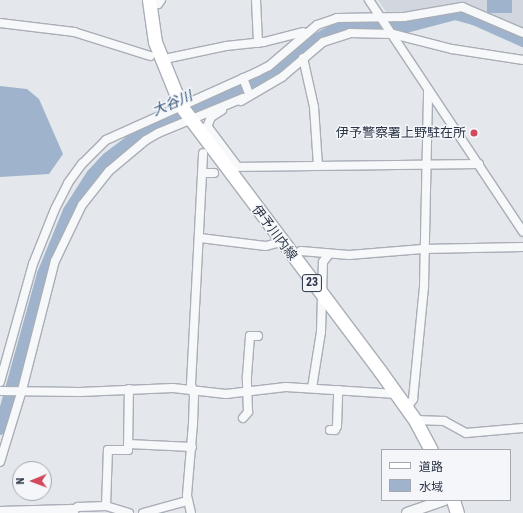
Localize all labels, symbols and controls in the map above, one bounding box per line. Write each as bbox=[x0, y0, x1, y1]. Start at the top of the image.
water label: 大谷川 bbox=[149, 87, 195, 119]
place label: 伊予警察署上野駐在所 bbox=[336, 125, 466, 141]
marker: 伊予警察署上野駐在所 bbox=[469, 128, 479, 138]
street label: 伊予川内線 bbox=[248, 202, 300, 264]
road number: 23 bbox=[301, 273, 323, 293]
legend bbox=[381, 449, 511, 501]
text: 道路 bbox=[419, 460, 443, 474]
north arrow bbox=[12, 461, 52, 501]
text: N bbox=[14, 478, 27, 485]
text: 水域 bbox=[419, 480, 443, 494]

